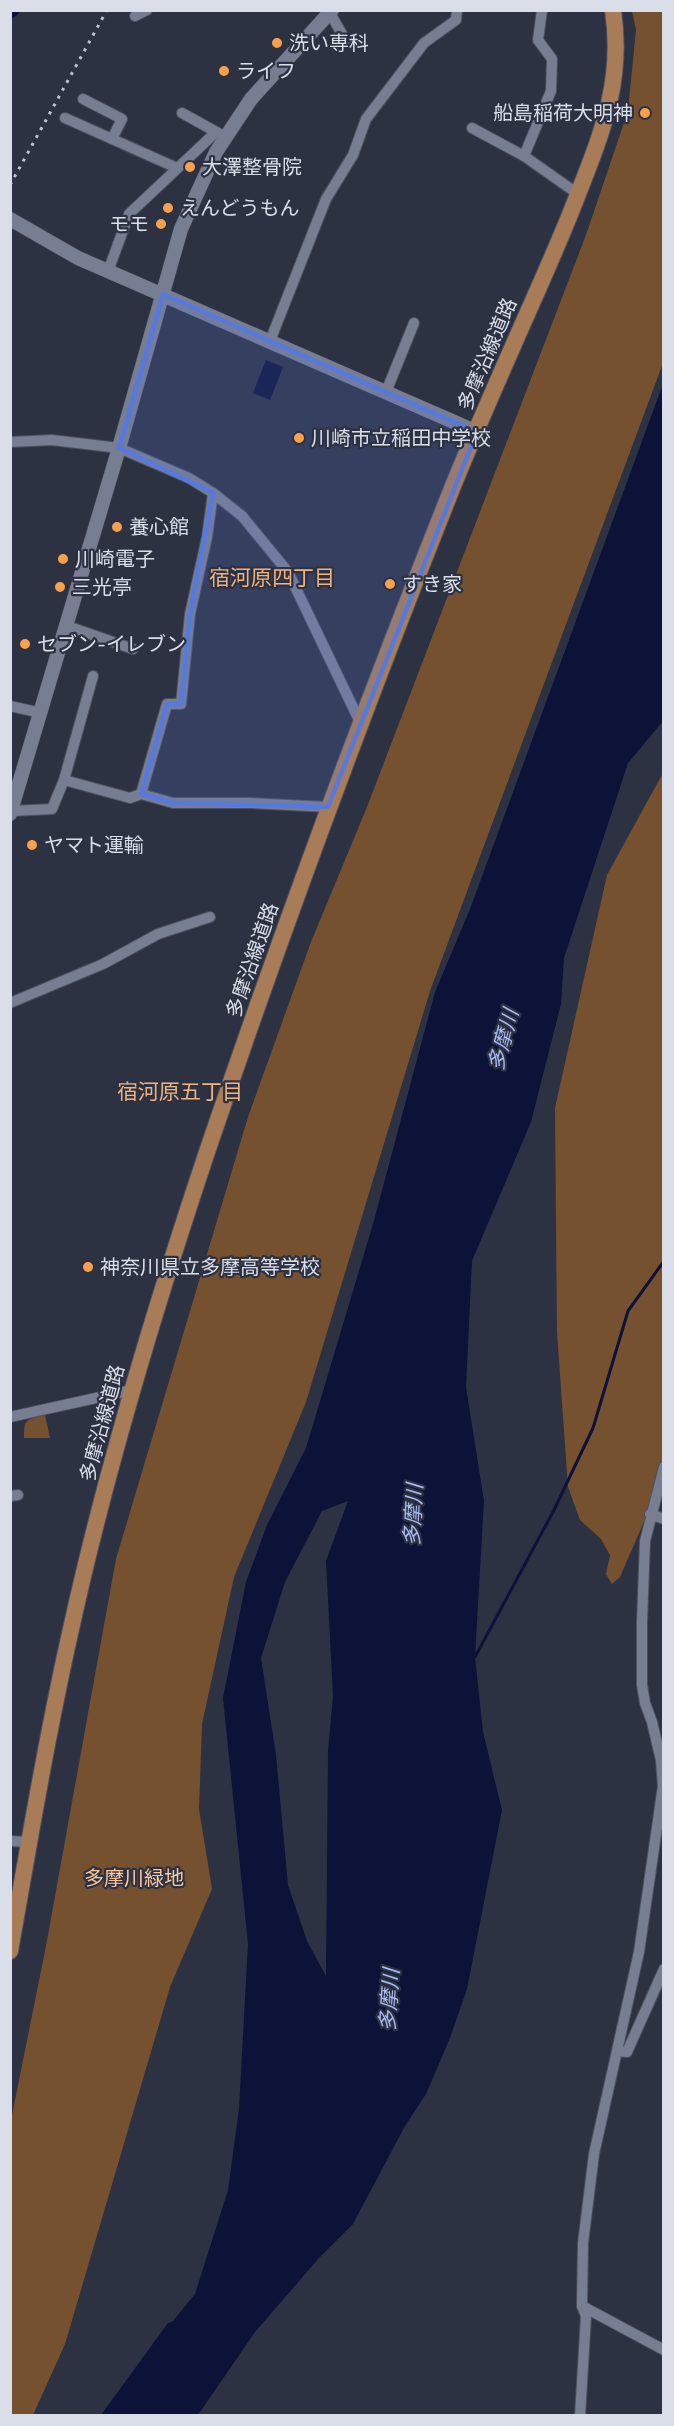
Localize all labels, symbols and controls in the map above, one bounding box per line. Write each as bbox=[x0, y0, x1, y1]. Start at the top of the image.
place label: 洗い専科 bbox=[289, 30, 369, 56]
marker: 洗い専科 bbox=[270, 36, 284, 50]
place label: ライフ bbox=[236, 58, 296, 84]
marker: ライフ bbox=[217, 64, 231, 78]
place label: 船島稲荷大明神 bbox=[493, 100, 633, 126]
marker: 船島稲荷大明神 bbox=[638, 106, 652, 120]
place label: 大澤整骨院 bbox=[202, 154, 302, 180]
marker: 大澤整骨院 bbox=[183, 160, 197, 174]
place label: えんどうもん bbox=[180, 195, 299, 221]
marker: えんどうもん bbox=[161, 201, 175, 215]
place label: モモ bbox=[109, 211, 149, 237]
marker: モモ bbox=[154, 217, 168, 231]
street label: 多摩沿線道路 bbox=[452, 294, 522, 414]
place label: 川崎市立稲田中学校 bbox=[311, 425, 491, 451]
marker: 川崎市立稲田中学校 bbox=[292, 431, 306, 445]
place label: 養心館 bbox=[129, 514, 189, 540]
marker: 養心館 bbox=[110, 520, 124, 534]
place label: 川崎電子 bbox=[75, 546, 155, 572]
marker: 川崎電子 bbox=[56, 552, 70, 566]
district label: 宿河原四丁目 bbox=[209, 564, 335, 591]
place label: すき家 bbox=[402, 571, 462, 597]
place label: 三光亭 bbox=[72, 574, 132, 600]
marker: すき家 bbox=[383, 577, 397, 591]
marker: 三光亭 bbox=[53, 580, 67, 594]
place label: セブン-イレブン bbox=[37, 631, 186, 657]
marker: セブン-イレブン bbox=[18, 637, 32, 651]
place label: ヤマト運輸 bbox=[44, 832, 144, 858]
marker: ヤマト運輸 bbox=[25, 838, 39, 852]
street label: 多摩沿線道路 bbox=[220, 899, 284, 1021]
water label: 多摩川 bbox=[482, 1004, 525, 1074]
district label: 宿河原五丁目 bbox=[117, 1078, 243, 1105]
place label: 神奈川県立多摩高等学校 bbox=[100, 1254, 320, 1280]
marker: 神奈川県立多摩高等学校 bbox=[81, 1260, 95, 1274]
street label: 多摩沿線道路 bbox=[74, 1362, 130, 1484]
water label: 多摩川 bbox=[398, 1481, 428, 1547]
park label: 多摩川緑地 bbox=[84, 1865, 184, 1891]
water label: 多摩川 bbox=[373, 1966, 405, 2032]

